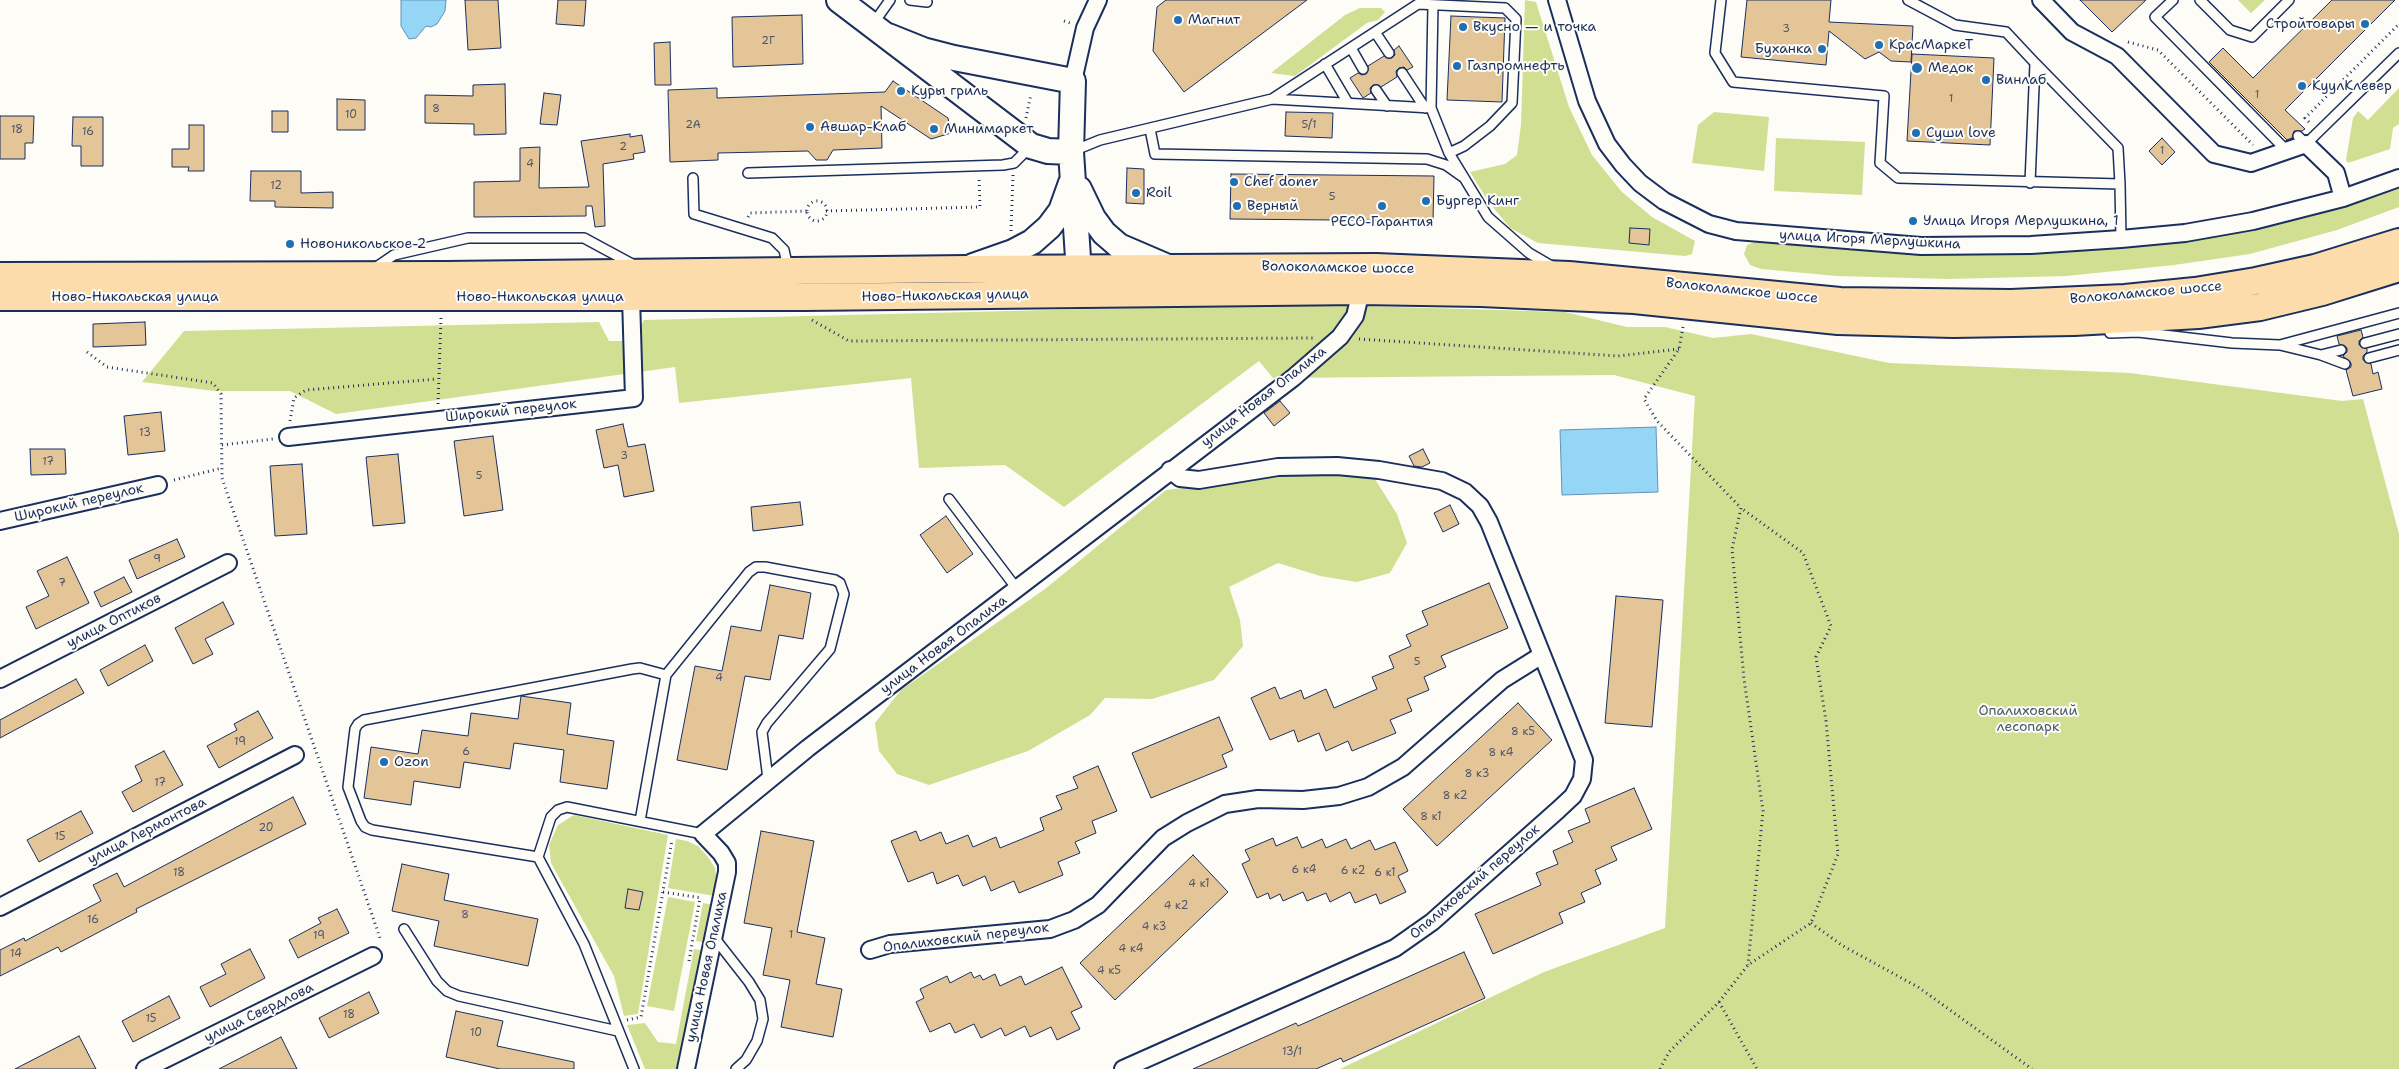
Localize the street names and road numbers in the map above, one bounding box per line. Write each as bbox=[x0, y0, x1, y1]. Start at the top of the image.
street label: улица Игоря Мерлушкина bbox=[1779, 227, 1961, 253]
street label: Волоколамское шоссе bbox=[1261, 258, 1415, 278]
street label: Волоколамское шоссе bbox=[1665, 275, 1819, 307]
street label: Волоколамское шоссе bbox=[2069, 278, 2223, 308]
street label: Ново-Никольская улица bbox=[861, 286, 1029, 306]
street label: Ново-Никольская улица bbox=[51, 289, 219, 305]
street label: Ново-Никольская улица bbox=[456, 289, 624, 305]
street label: улица Новая Опалиха bbox=[1198, 343, 1330, 451]
street label: Широкий переулок bbox=[445, 396, 577, 426]
street label: Широкий переулок bbox=[13, 480, 145, 526]
street label: улица Оптиков bbox=[64, 590, 164, 652]
street label: улица Новая Опалиха bbox=[878, 592, 1010, 698]
street label: улица Лермонтова bbox=[85, 794, 209, 868]
street label: Опалиховский переулок bbox=[1406, 821, 1544, 943]
street label: улица Новая Опалиха bbox=[683, 890, 731, 1044]
street label: Опалиховский переулок bbox=[882, 919, 1050, 957]
street label: улица Свердлова bbox=[202, 979, 316, 1047]

